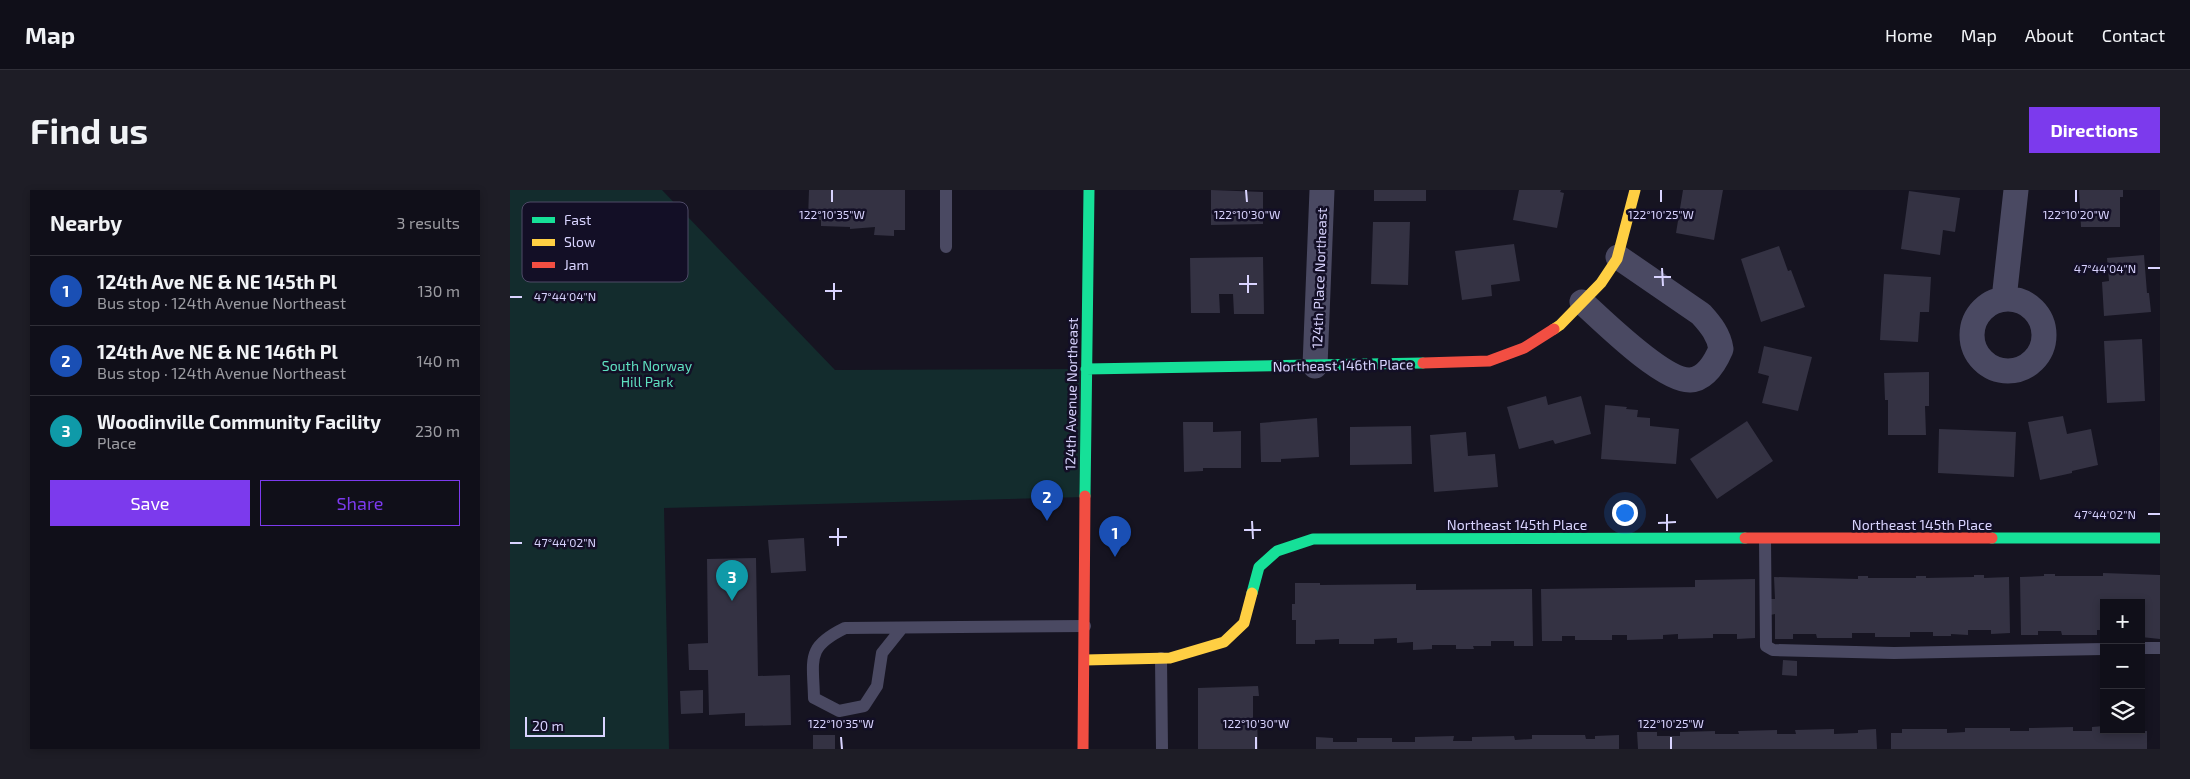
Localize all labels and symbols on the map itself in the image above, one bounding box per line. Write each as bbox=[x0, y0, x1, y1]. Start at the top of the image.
legend bbox=[522, 202, 688, 282]
text: 122°10'35"W bbox=[799, 207, 865, 221]
text: 122°10'30"W bbox=[1214, 207, 1280, 221]
street label: 124th Place Northeast bbox=[1308, 207, 1330, 349]
text: 122°10'25"W bbox=[1628, 207, 1694, 221]
text: 122°10'20"W bbox=[2043, 207, 2109, 221]
text: Fast bbox=[564, 211, 591, 228]
text: Slow bbox=[564, 233, 596, 250]
text: Jam bbox=[564, 256, 589, 273]
text: 47°44'04"N bbox=[2074, 261, 2136, 275]
text: 47°44'04"N bbox=[534, 289, 596, 303]
street label: 124th Avenue Northeast bbox=[1061, 317, 1081, 471]
street label: Northeast 146th Place bbox=[1272, 355, 1414, 375]
park label: South Norway Hill Park bbox=[602, 357, 693, 390]
pin: 2 bbox=[1031, 480, 1063, 521]
your location bbox=[1612, 500, 1638, 526]
text: 47°44'02"N bbox=[2074, 507, 2136, 521]
pin: 1 bbox=[1099, 516, 1131, 557]
street label: Northeast 145th Place bbox=[1447, 516, 1587, 533]
street label: Northeast 145th Place bbox=[1852, 516, 1992, 533]
text: 47°44'02"N bbox=[534, 535, 596, 549]
pin: 3 bbox=[716, 560, 748, 601]
scale bar bbox=[525, 714, 605, 737]
text: 122°10'35"W bbox=[808, 716, 874, 730]
text: 122°10'30"W bbox=[1223, 716, 1289, 730]
text: 122°10'25"W bbox=[1638, 716, 1704, 730]

